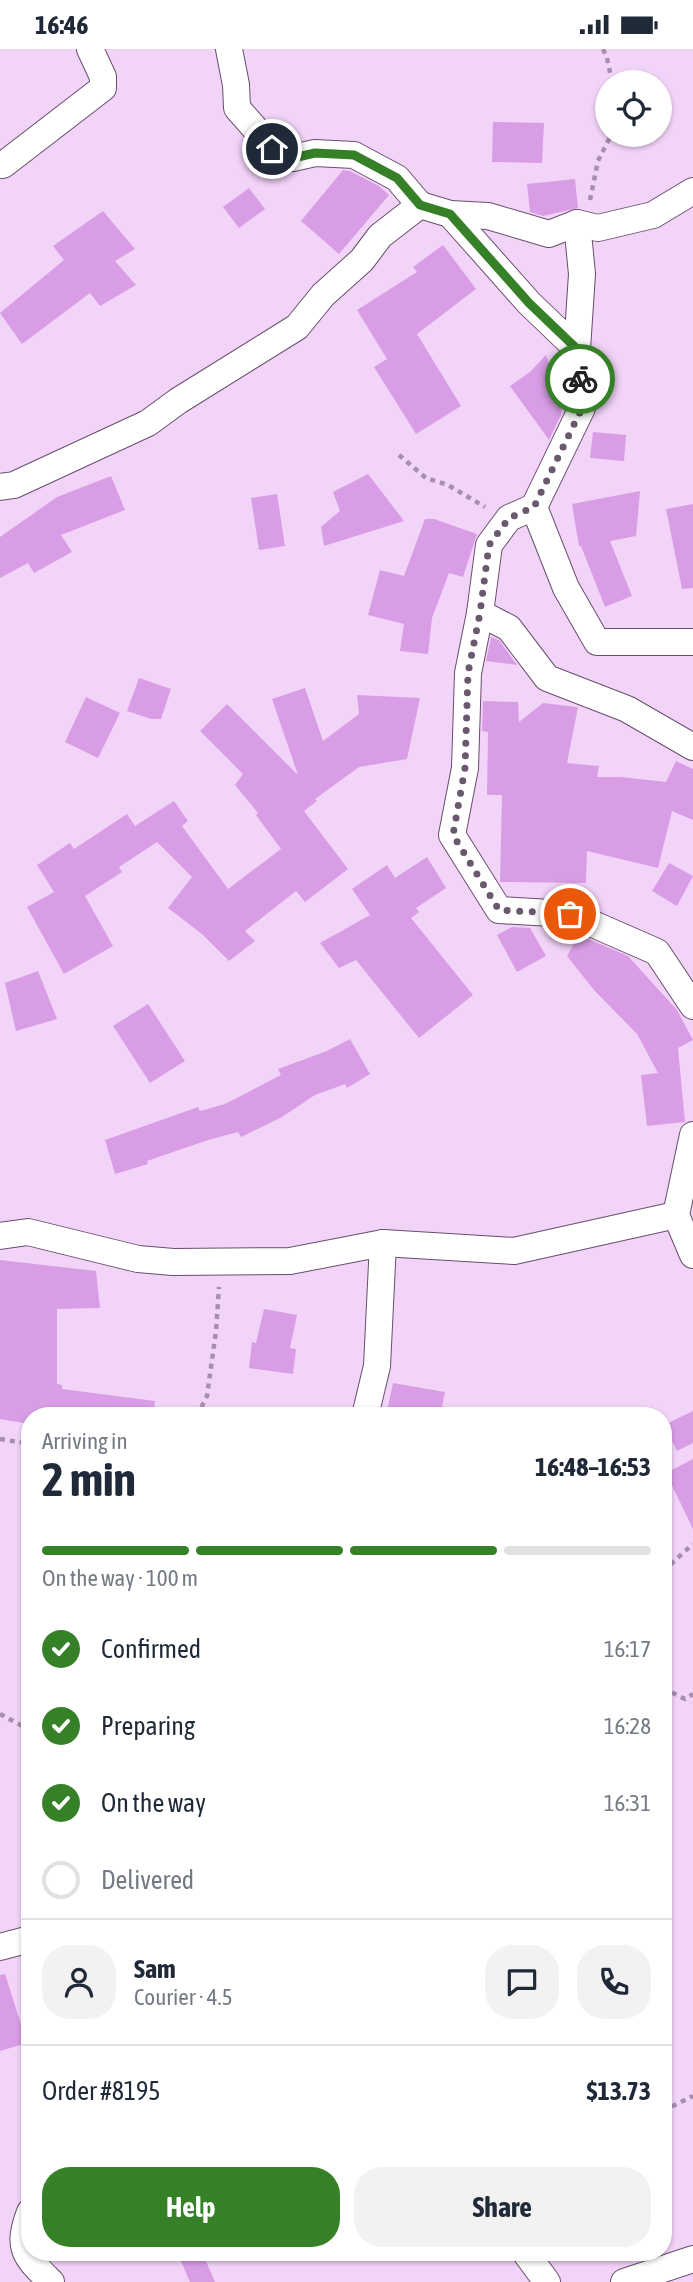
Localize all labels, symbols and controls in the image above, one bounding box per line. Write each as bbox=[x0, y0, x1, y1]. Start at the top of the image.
text: 16:46 bbox=[35, 10, 89, 40]
map controls bbox=[595, 70, 672, 147]
button: locate bbox=[595, 70, 672, 147]
pin bbox=[242, 119, 302, 179]
icon: home bbox=[253, 130, 291, 168]
courier bbox=[545, 344, 615, 414]
icon: bike bbox=[561, 360, 599, 398]
pin bbox=[540, 884, 600, 944]
icon: bag bbox=[551, 895, 589, 933]
text: Arriving in bbox=[42, 1428, 128, 1454]
text: 16:48–16:53 bbox=[535, 1452, 651, 1482]
text: 2 min bbox=[42, 1453, 136, 1506]
text: On the way · 100 m bbox=[42, 1565, 198, 1591]
icon: check bbox=[42, 1630, 80, 1668]
text: Confirmed bbox=[101, 1634, 201, 1664]
text: 16:17 bbox=[604, 1636, 651, 1662]
icon: check bbox=[42, 1707, 80, 1745]
text: Preparing bbox=[101, 1711, 195, 1741]
text: 16:28 bbox=[604, 1713, 651, 1739]
icon: check bbox=[42, 1784, 80, 1822]
text: On the way bbox=[101, 1788, 206, 1818]
text: 16:31 bbox=[604, 1790, 651, 1816]
text: Delivered bbox=[101, 1865, 194, 1895]
button: person bbox=[42, 1945, 116, 2019]
button: chat bbox=[485, 1945, 559, 2019]
button: phone bbox=[577, 1945, 651, 2019]
text: Sam bbox=[134, 1954, 176, 1984]
text: Courier · 4.5 bbox=[134, 1984, 233, 2010]
text: Order #8195 bbox=[42, 2076, 161, 2106]
text: $13.73 bbox=[587, 2076, 651, 2106]
button: Help bbox=[42, 2167, 340, 2247]
button: Share bbox=[354, 2167, 651, 2247]

